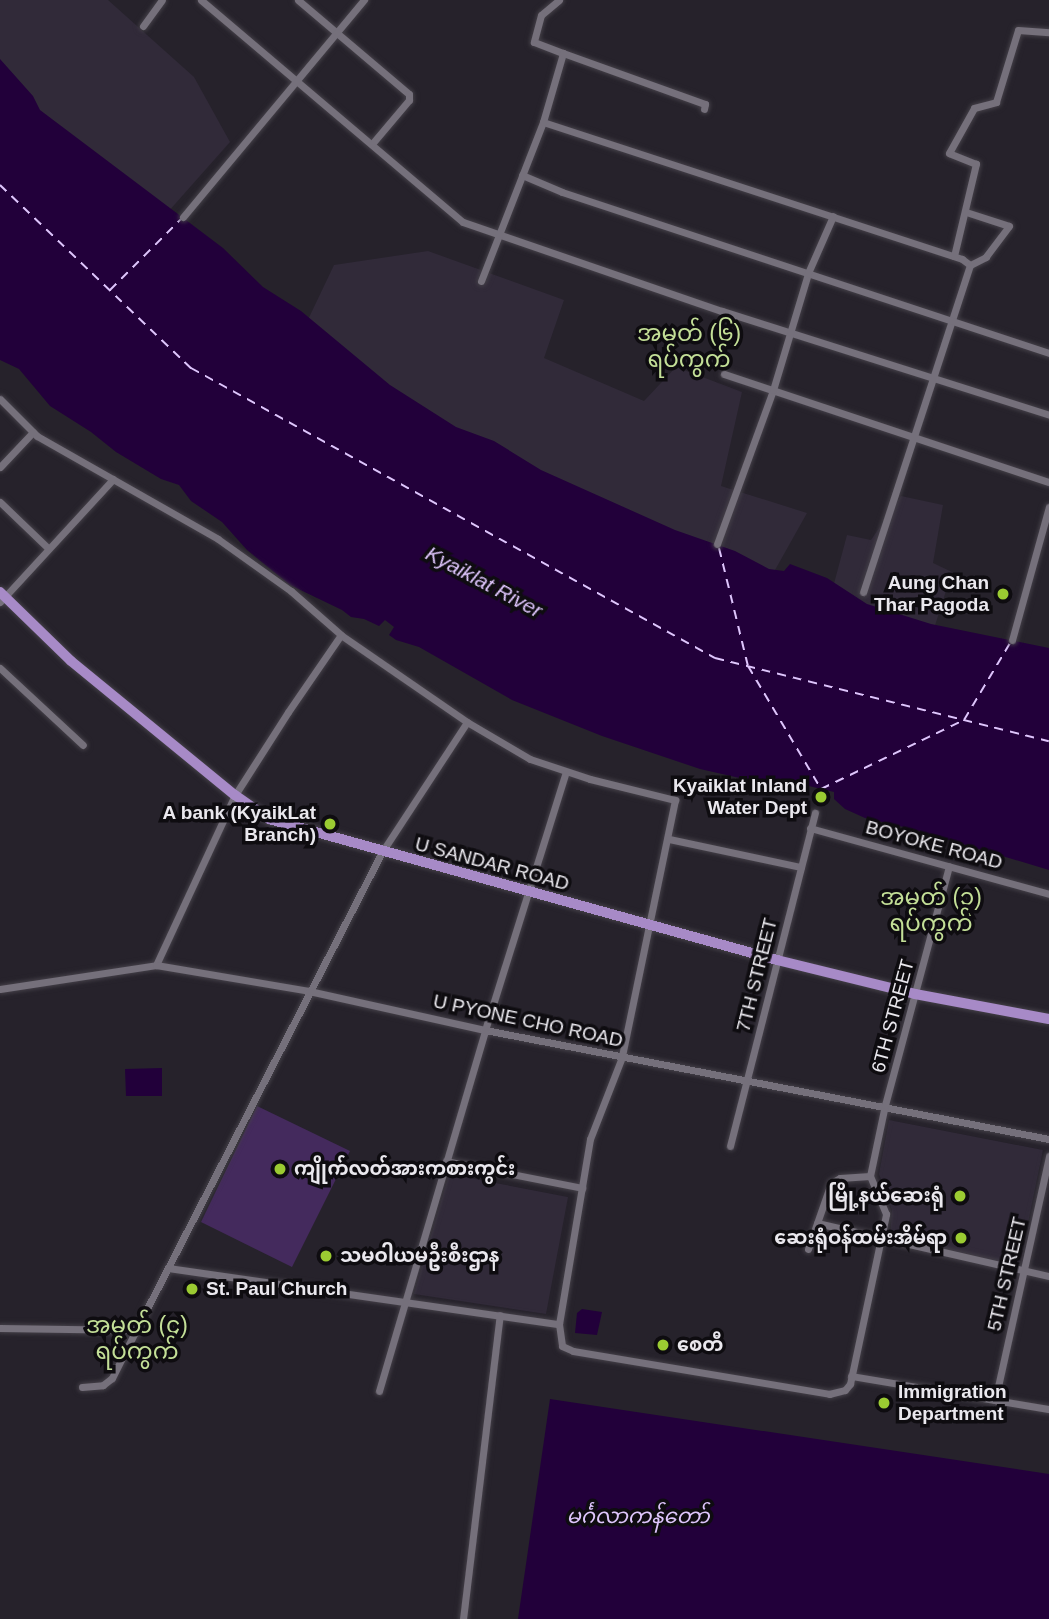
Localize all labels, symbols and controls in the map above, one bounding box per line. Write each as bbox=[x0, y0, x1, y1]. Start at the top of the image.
district label: အမှတ် (၆) ရပ်ကွက် bbox=[637, 319, 741, 373]
water label: Kyaiklat River bbox=[421, 541, 547, 623]
place label: Aung Chan Thar Pagoda bbox=[874, 572, 989, 616]
marker: Aung Chan Thar Pagoda bbox=[995, 586, 1011, 602]
place label: Kyaiklat Inland Water Dept bbox=[673, 775, 807, 819]
marker: Kyaiklat Inland Water Dept bbox=[813, 789, 829, 805]
place label: A bank (KyaikLat Branch) bbox=[162, 802, 316, 846]
marker: A bank (KyaikLat Branch) bbox=[322, 816, 338, 832]
street label: BOYOKE ROAD bbox=[863, 816, 1005, 874]
street label: U SANDAR ROAD bbox=[413, 832, 571, 896]
district label: အမှတ် (၃) ရပ်ကွက် bbox=[880, 883, 982, 937]
street label: 7TH STREET bbox=[732, 916, 782, 1034]
street label: 6TH STREET bbox=[867, 957, 919, 1075]
street label: U PYONE CHO ROAD bbox=[431, 990, 625, 1052]
place label: ကျိုက်လတ်အားကစားကွင်း bbox=[294, 1158, 515, 1180]
marker: ကျိုက်လတ်အားကစားကွင်း bbox=[272, 1161, 288, 1177]
place label: မြို့နယ်ဆေးရုံ bbox=[828, 1185, 944, 1207]
marker: မြို့နယ်ဆေးရုံ bbox=[950, 1186, 970, 1206]
street label: 5TH STREET bbox=[983, 1215, 1031, 1333]
place label: ဆေးရုံဝန်ထမ်းအိမ်ရာ bbox=[774, 1227, 947, 1249]
marker: ဆေးရုံဝန်ထမ်းအိမ်ရာ bbox=[953, 1230, 969, 1246]
place label: သမဝါယမဦးစီးဌာန bbox=[340, 1245, 499, 1267]
marker: သမဝါယမဦးစီးဌာန bbox=[318, 1248, 334, 1264]
place label: St. Paul Church bbox=[206, 1278, 347, 1300]
marker: St. Paul Church bbox=[184, 1281, 200, 1297]
district label: အမှတ် (၄) ရပ်ကွက် bbox=[86, 1311, 188, 1365]
place label: စေတီ bbox=[677, 1334, 723, 1356]
marker: စေတီ bbox=[655, 1337, 671, 1353]
place label: Immigration Department bbox=[898, 1381, 1007, 1425]
marker: Immigration Department bbox=[876, 1395, 892, 1411]
water label: မင်္ဂလာကန်တော် bbox=[566, 1503, 710, 1529]

